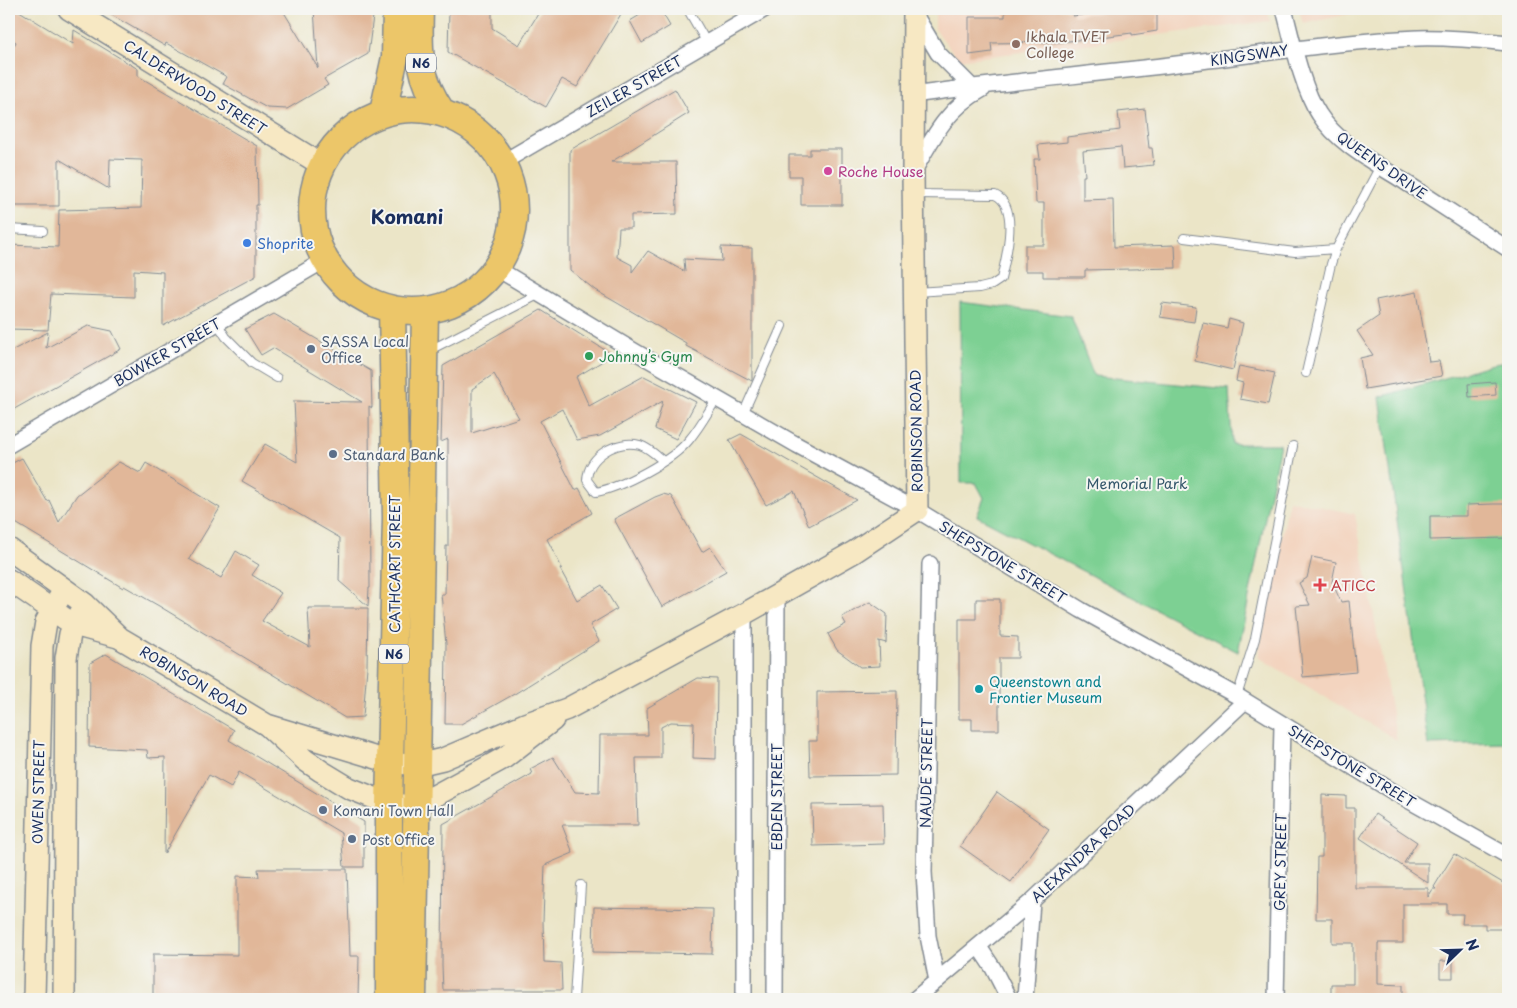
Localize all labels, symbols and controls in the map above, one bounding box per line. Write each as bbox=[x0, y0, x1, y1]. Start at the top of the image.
place label: Ikhala TVET College bbox=[1026, 26, 1109, 63]
street label: CALDERWOOD STREET bbox=[120, 34, 271, 140]
marker: Ikhala TVET College bbox=[1010, 38, 1022, 50]
street label: KINGSWAY bbox=[1209, 39, 1290, 71]
street label: ZEILER STREET bbox=[582, 50, 686, 122]
road number: N6 bbox=[406, 54, 436, 72]
street label: QUEENS DRIVE bbox=[1333, 126, 1432, 204]
place label: Roche House bbox=[838, 161, 924, 182]
marker: Roche House bbox=[822, 165, 834, 177]
district label: Komani bbox=[371, 202, 443, 230]
place label: Shoprite bbox=[257, 233, 313, 254]
marker: Shoprite bbox=[241, 237, 253, 249]
street label: BOWKER STREET bbox=[109, 313, 225, 391]
place label: SASSA Local Office bbox=[321, 331, 409, 368]
marker: SASSA Local Office bbox=[305, 343, 317, 355]
place label: Johnny’s Gym bbox=[599, 346, 693, 367]
marker: Johnny’s Gym bbox=[583, 350, 595, 362]
street label: ROBINSON ROAD bbox=[904, 369, 928, 493]
place label: Standard Bank bbox=[343, 444, 446, 465]
marker: Standard Bank bbox=[327, 448, 339, 460]
park label: Memorial Park bbox=[1087, 473, 1188, 494]
street label: CATHCART STREET bbox=[384, 494, 405, 633]
street label: SHEPSTONE STREET bbox=[935, 516, 1071, 609]
place label: ATICC bbox=[1331, 575, 1376, 596]
marker: ATICC bbox=[1313, 578, 1327, 592]
street label: ROBINSON ROAD bbox=[136, 640, 252, 722]
road number: N6 bbox=[379, 644, 409, 664]
place label: Queenstown and Frontier Museum bbox=[989, 671, 1102, 708]
marker: Queenstown and Frontier Museum bbox=[973, 683, 985, 695]
street label: NAUDE STREET bbox=[915, 717, 937, 828]
street label: SHEPSTONE STREET bbox=[1284, 720, 1420, 813]
street label: OWEN STREET bbox=[27, 739, 49, 844]
street label: EBDEN STREET bbox=[766, 743, 787, 851]
street label: ALEXANDRA ROAD bbox=[1026, 799, 1140, 907]
place label: Komani Town Hall bbox=[333, 800, 454, 821]
marker: Komani Town Hall bbox=[317, 804, 329, 816]
street label: GREY STREET bbox=[1269, 812, 1291, 911]
place label: Post Office bbox=[362, 829, 435, 850]
marker: Post Office bbox=[346, 833, 358, 845]
north arrow bbox=[1434, 926, 1484, 976]
text: N bbox=[1461, 936, 1484, 954]

